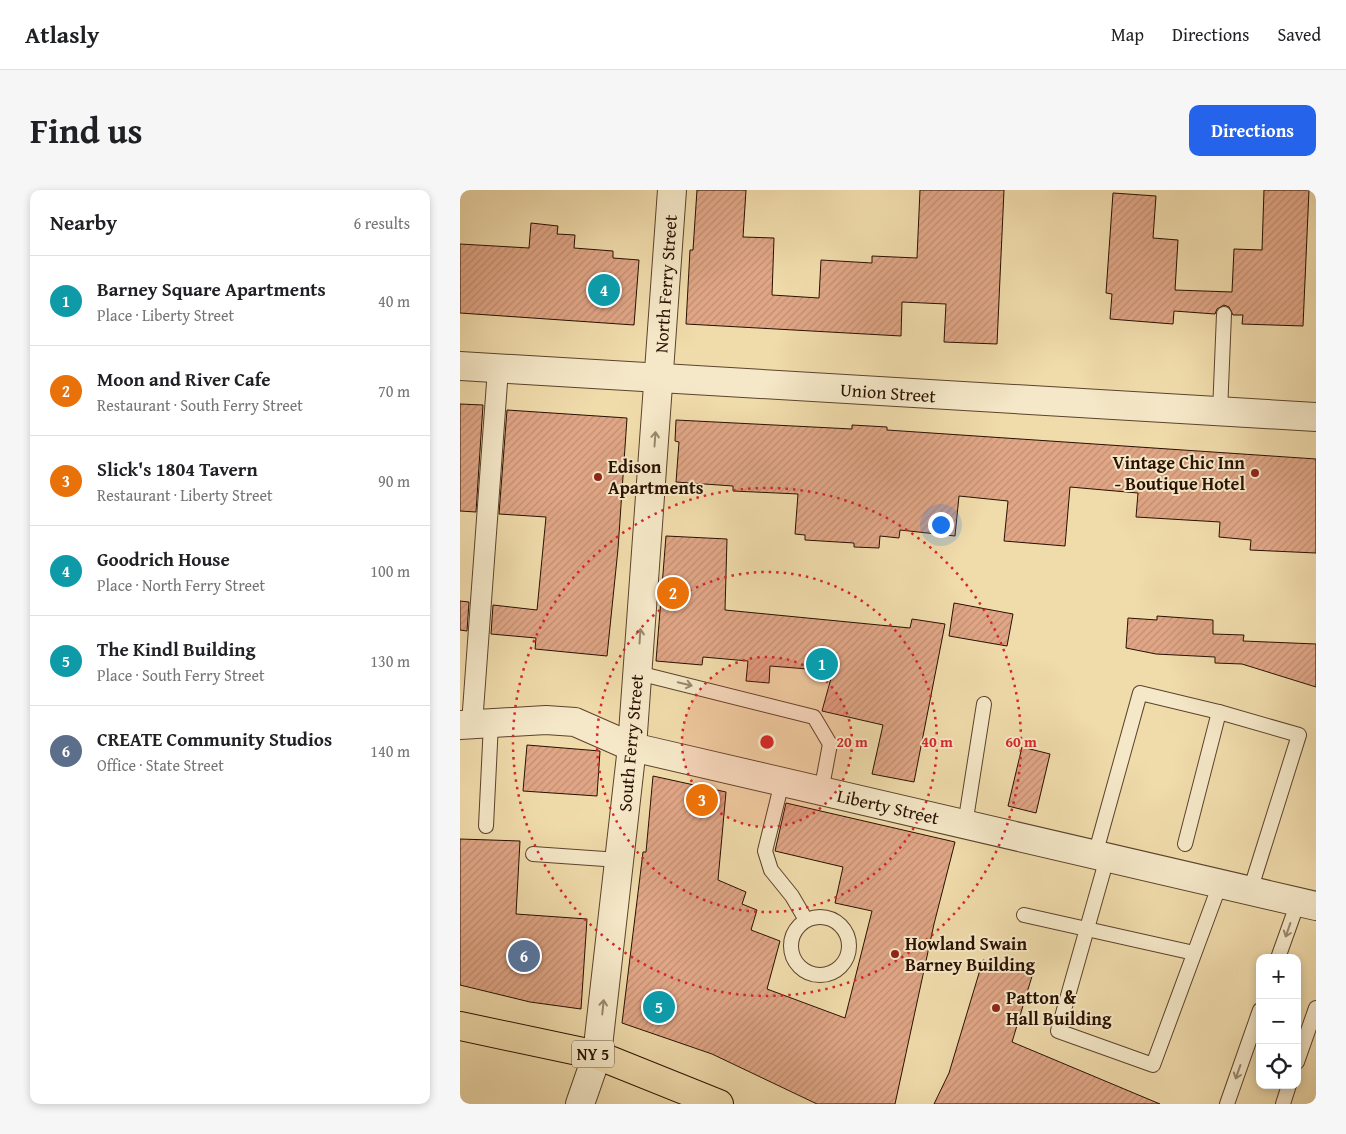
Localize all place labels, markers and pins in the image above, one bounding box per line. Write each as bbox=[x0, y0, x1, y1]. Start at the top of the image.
pin: 4 bbox=[588, 271, 620, 309]
place label: Vintage Chic Inn - Boutique Hotel bbox=[1112, 449, 1245, 497]
place label: Edison Apartments bbox=[608, 453, 704, 501]
marker: Vintage Chic Inn - Boutique Hotel bbox=[1249, 467, 1261, 479]
marker: Edison Apartments bbox=[592, 471, 604, 483]
pin: 2 bbox=[657, 574, 689, 612]
pin: 1 bbox=[806, 645, 838, 683]
centre of rings bbox=[758, 733, 776, 751]
pin: 3 bbox=[686, 781, 718, 819]
place label: Howland Swain Barney Building bbox=[905, 930, 1035, 978]
pin: 6 bbox=[508, 937, 540, 975]
marker: Howland Swain Barney Building bbox=[889, 948, 901, 960]
place label: Patton & Hall Building bbox=[1006, 984, 1112, 1032]
pin: 5 bbox=[643, 988, 675, 1026]
marker: Patton & Hall Building bbox=[990, 1002, 1002, 1014]

